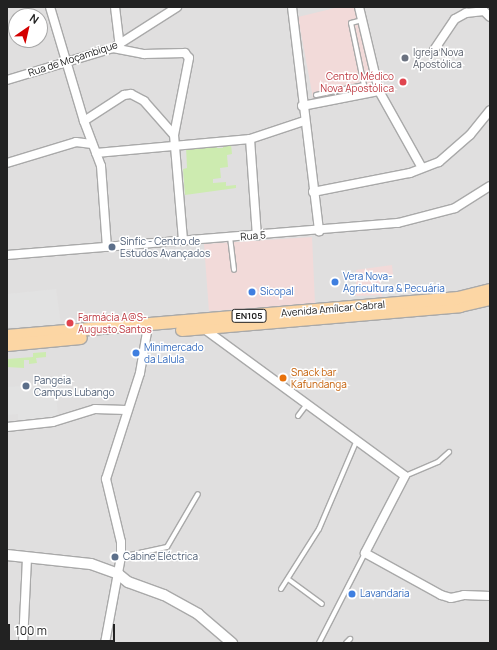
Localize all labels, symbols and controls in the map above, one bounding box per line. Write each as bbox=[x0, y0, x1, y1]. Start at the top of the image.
north arrow bbox=[8, 8, 48, 48]
text: N bbox=[27, 10, 42, 27]
street label: Rua de Moçambique bbox=[27, 39, 119, 79]
place label: Igreja Nova Apostólica bbox=[413, 46, 464, 70]
marker: Igreja Nova Apostólica bbox=[400, 53, 410, 63]
place label: Centro Médico Nova Apostólica bbox=[320, 70, 394, 94]
marker: Centro Médico Nova Apostólica bbox=[397, 76, 409, 88]
street label: Rua 5 bbox=[240, 229, 266, 243]
place label: Sinfic - Centro de Estudos Avançados bbox=[120, 235, 210, 258]
marker: Sinfic - Centro de Estudos Avançados bbox=[107, 242, 117, 252]
place label: Vera Nova- Agricultura & Pecuária bbox=[343, 270, 445, 294]
marker: Vera Nova- Agricultura & Pecuária bbox=[330, 277, 340, 287]
place label: Sicopal bbox=[260, 286, 294, 298]
marker: Sicopal bbox=[247, 287, 257, 297]
street label: Avenida Amílcar Cabral bbox=[281, 298, 385, 320]
road number: EN105 bbox=[231, 309, 267, 323]
place label: Farmácia A@S- Augusto Santos bbox=[78, 311, 152, 334]
marker: Farmácia A@S- Augusto Santos bbox=[65, 318, 75, 328]
place label: Minimercado da Lalula bbox=[144, 341, 204, 364]
marker: Minimercado da Lalula bbox=[131, 348, 141, 358]
place label: Snack bar Kafundanga bbox=[291, 366, 347, 390]
marker: Snack bar Kafundanga bbox=[278, 373, 288, 383]
place label: Pangeia Campus Lubango bbox=[34, 374, 115, 398]
marker: Pangeia Campus Lubango bbox=[21, 381, 31, 391]
place label: Cabine Eléctrica bbox=[123, 551, 198, 563]
marker: Cabine Eléctrica bbox=[110, 552, 120, 562]
place label: Lavandaria bbox=[360, 588, 410, 600]
marker: Lavandaria bbox=[347, 589, 357, 599]
scale bar bbox=[10, 616, 117, 642]
text: 100 m bbox=[15, 622, 47, 639]

